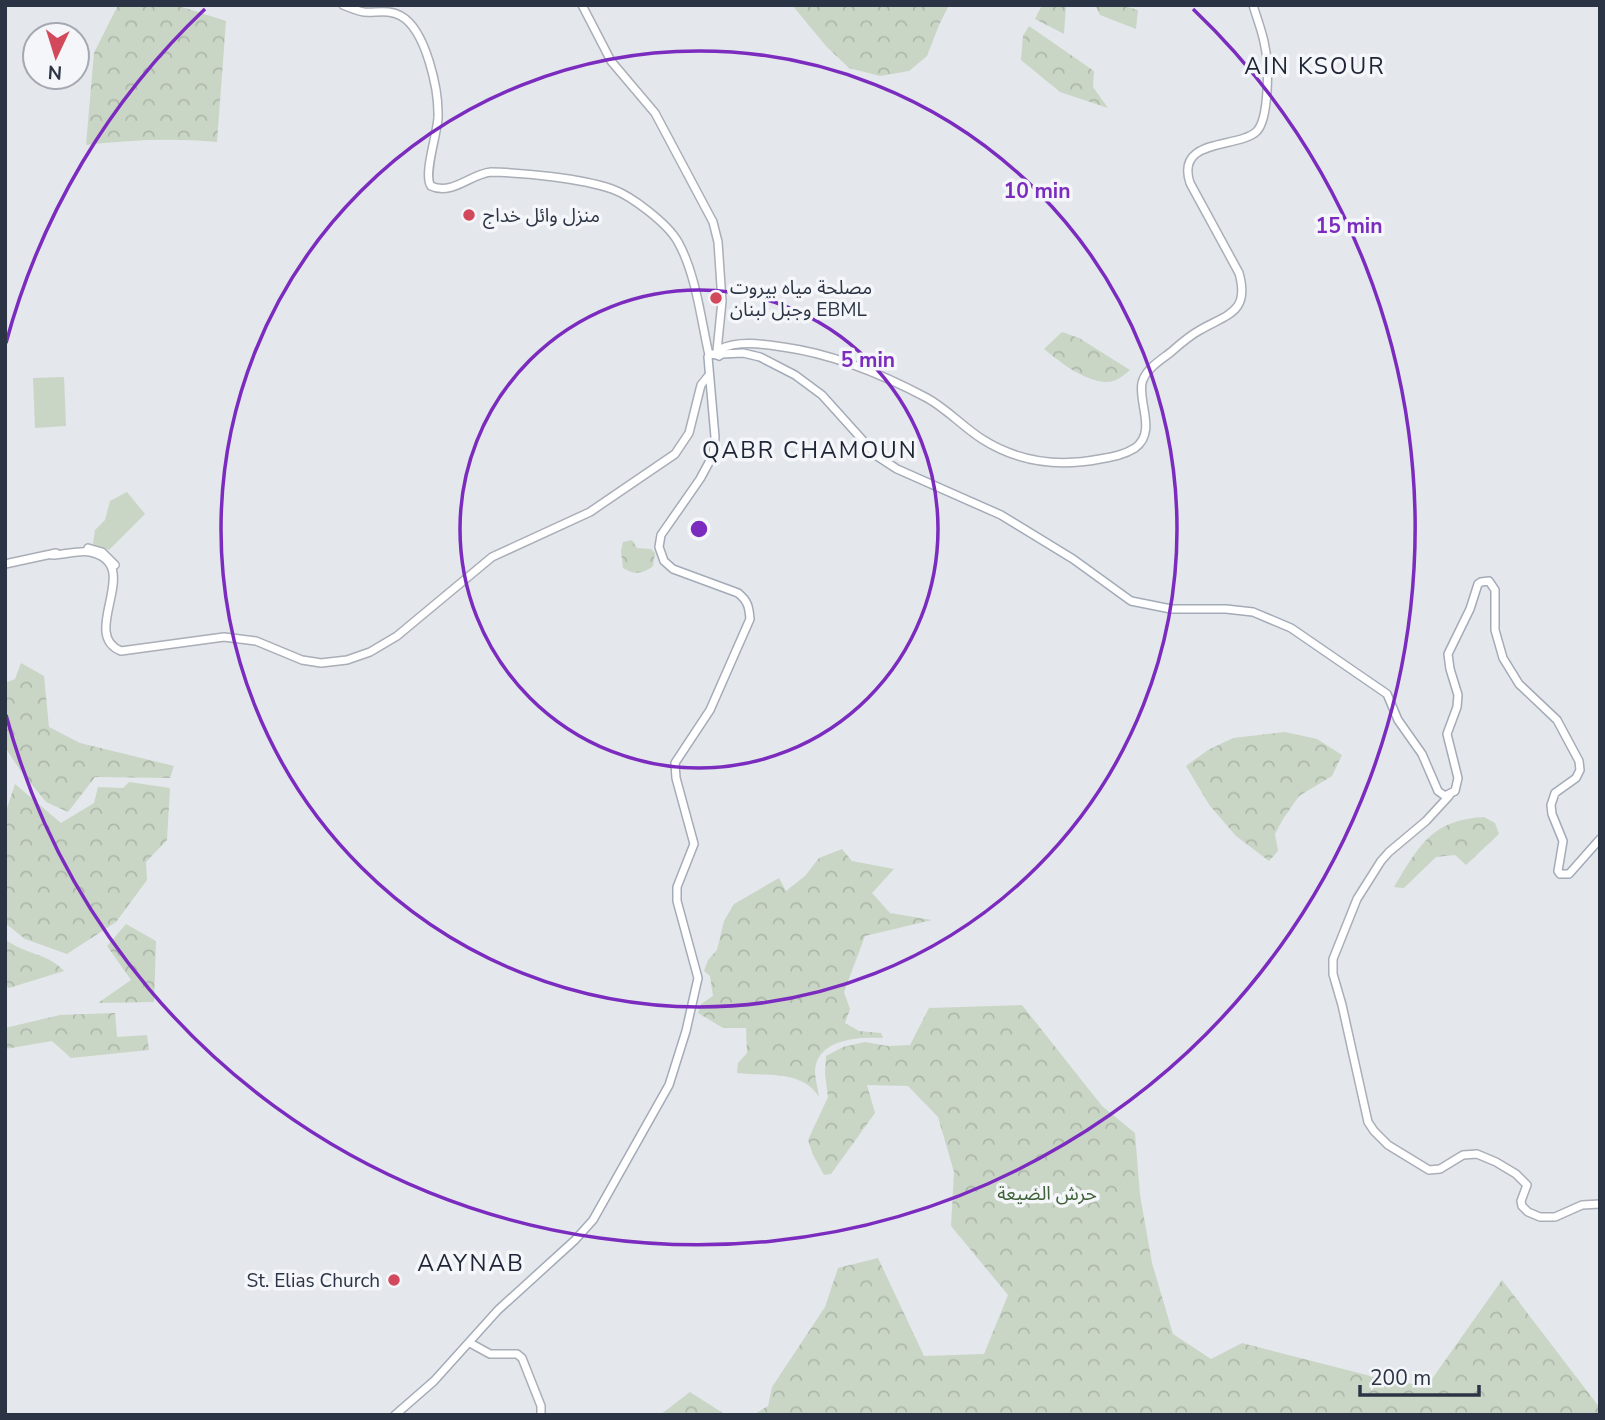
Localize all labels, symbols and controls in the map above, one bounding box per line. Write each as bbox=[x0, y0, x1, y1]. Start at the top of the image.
north arrow bbox=[21, 21, 91, 91]
district label: AIN KSOUR bbox=[1244, 51, 1386, 82]
text: N bbox=[47, 58, 63, 85]
text: 10 min bbox=[1004, 177, 1070, 205]
place label: منزل وائل خداج bbox=[483, 203, 600, 229]
marker: منزل وائل خداج bbox=[461, 207, 477, 223]
text: 15 min bbox=[1316, 212, 1382, 240]
place label: مصلحة مياه بيروت وجبل لبنان EBML bbox=[730, 275, 872, 323]
marker: مصلحة مياه بيروت وجبل لبنان EBML bbox=[708, 290, 724, 306]
text: 5 min bbox=[841, 346, 895, 374]
district label: QABR CHAMOUN bbox=[702, 435, 918, 466]
centre of rings bbox=[687, 517, 711, 541]
park label: حرش الضيعة bbox=[997, 1181, 1097, 1207]
district label: AAYNAB bbox=[417, 1248, 525, 1279]
place label: St. Elias Church bbox=[247, 1268, 380, 1294]
marker: St. Elias Church bbox=[386, 1272, 402, 1288]
scale bar bbox=[1360, 1354, 1479, 1398]
text: 200 m bbox=[1370, 1364, 1431, 1392]

